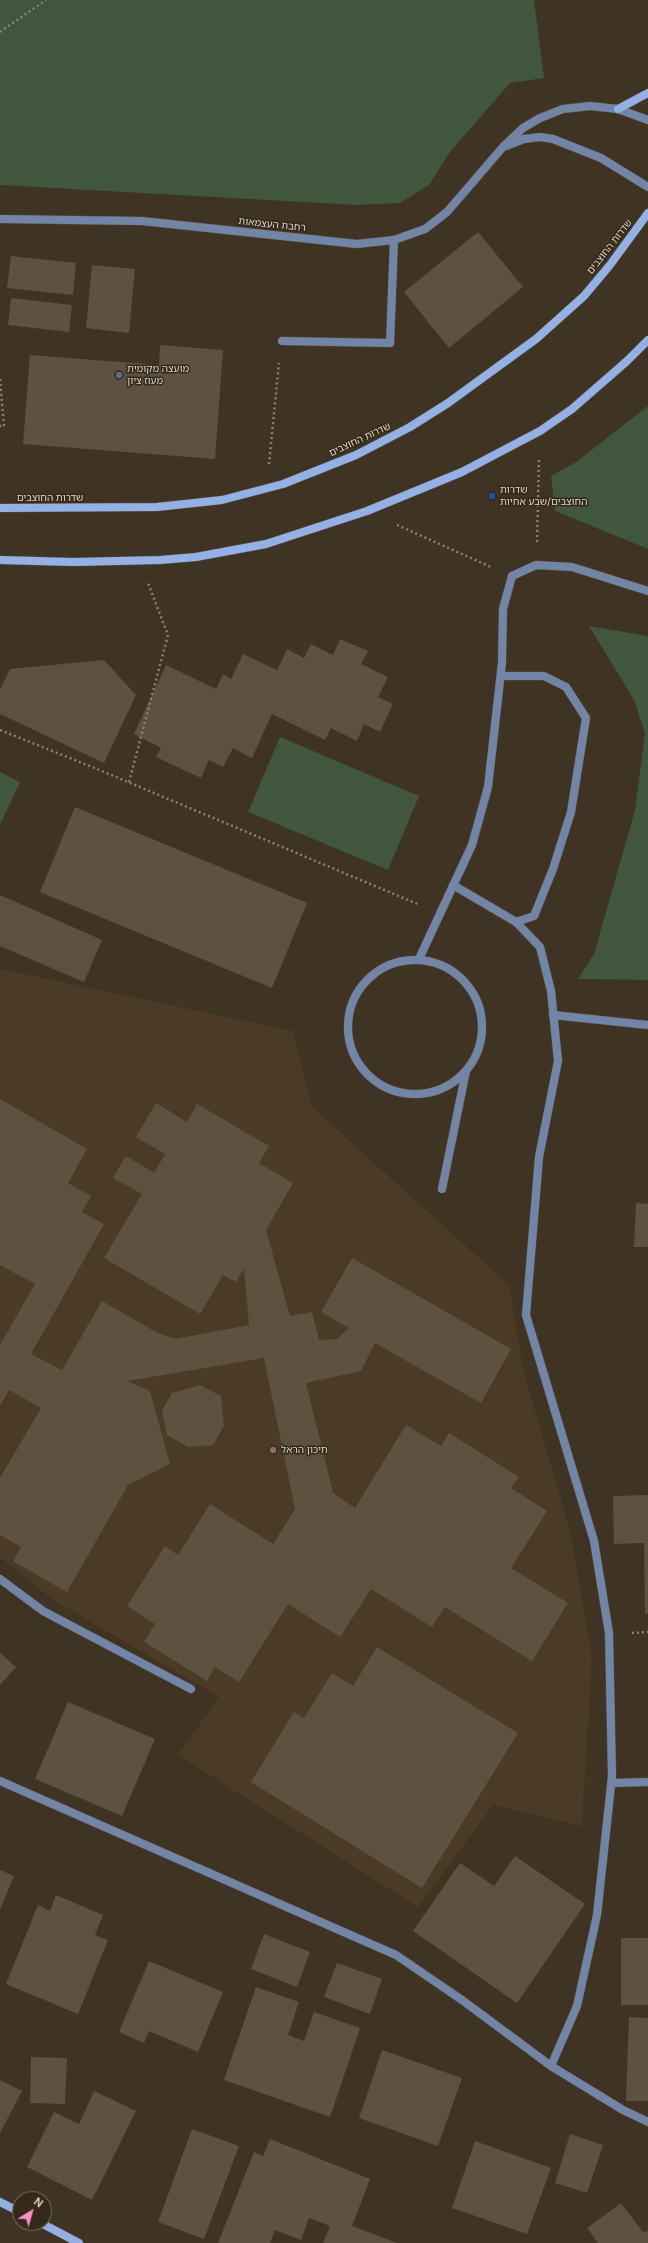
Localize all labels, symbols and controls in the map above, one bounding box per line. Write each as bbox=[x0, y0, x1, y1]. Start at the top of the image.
street label: רחבת העצמאות bbox=[238, 215, 306, 235]
street label: שדרות החוצבים bbox=[585, 217, 635, 277]
place label: מועצה מקומית מעוז ציון bbox=[127, 363, 189, 386]
marker: מועצה מקומית מעוז ציון bbox=[114, 370, 124, 380]
street label: שדרות החוצבים bbox=[327, 421, 393, 459]
place label: שדרות החוצבים/שבע אחיות bbox=[500, 484, 587, 508]
marker: שדרות החוצבים/שבע אחיות bbox=[487, 491, 497, 501]
street label: שדרות החוצבים bbox=[17, 492, 83, 504]
place label: תיכון הראל bbox=[281, 1444, 328, 1456]
marker: תיכון הראל bbox=[268, 1445, 278, 1455]
north arrow bbox=[12, 2191, 52, 2231]
text: N bbox=[31, 2194, 46, 2210]

